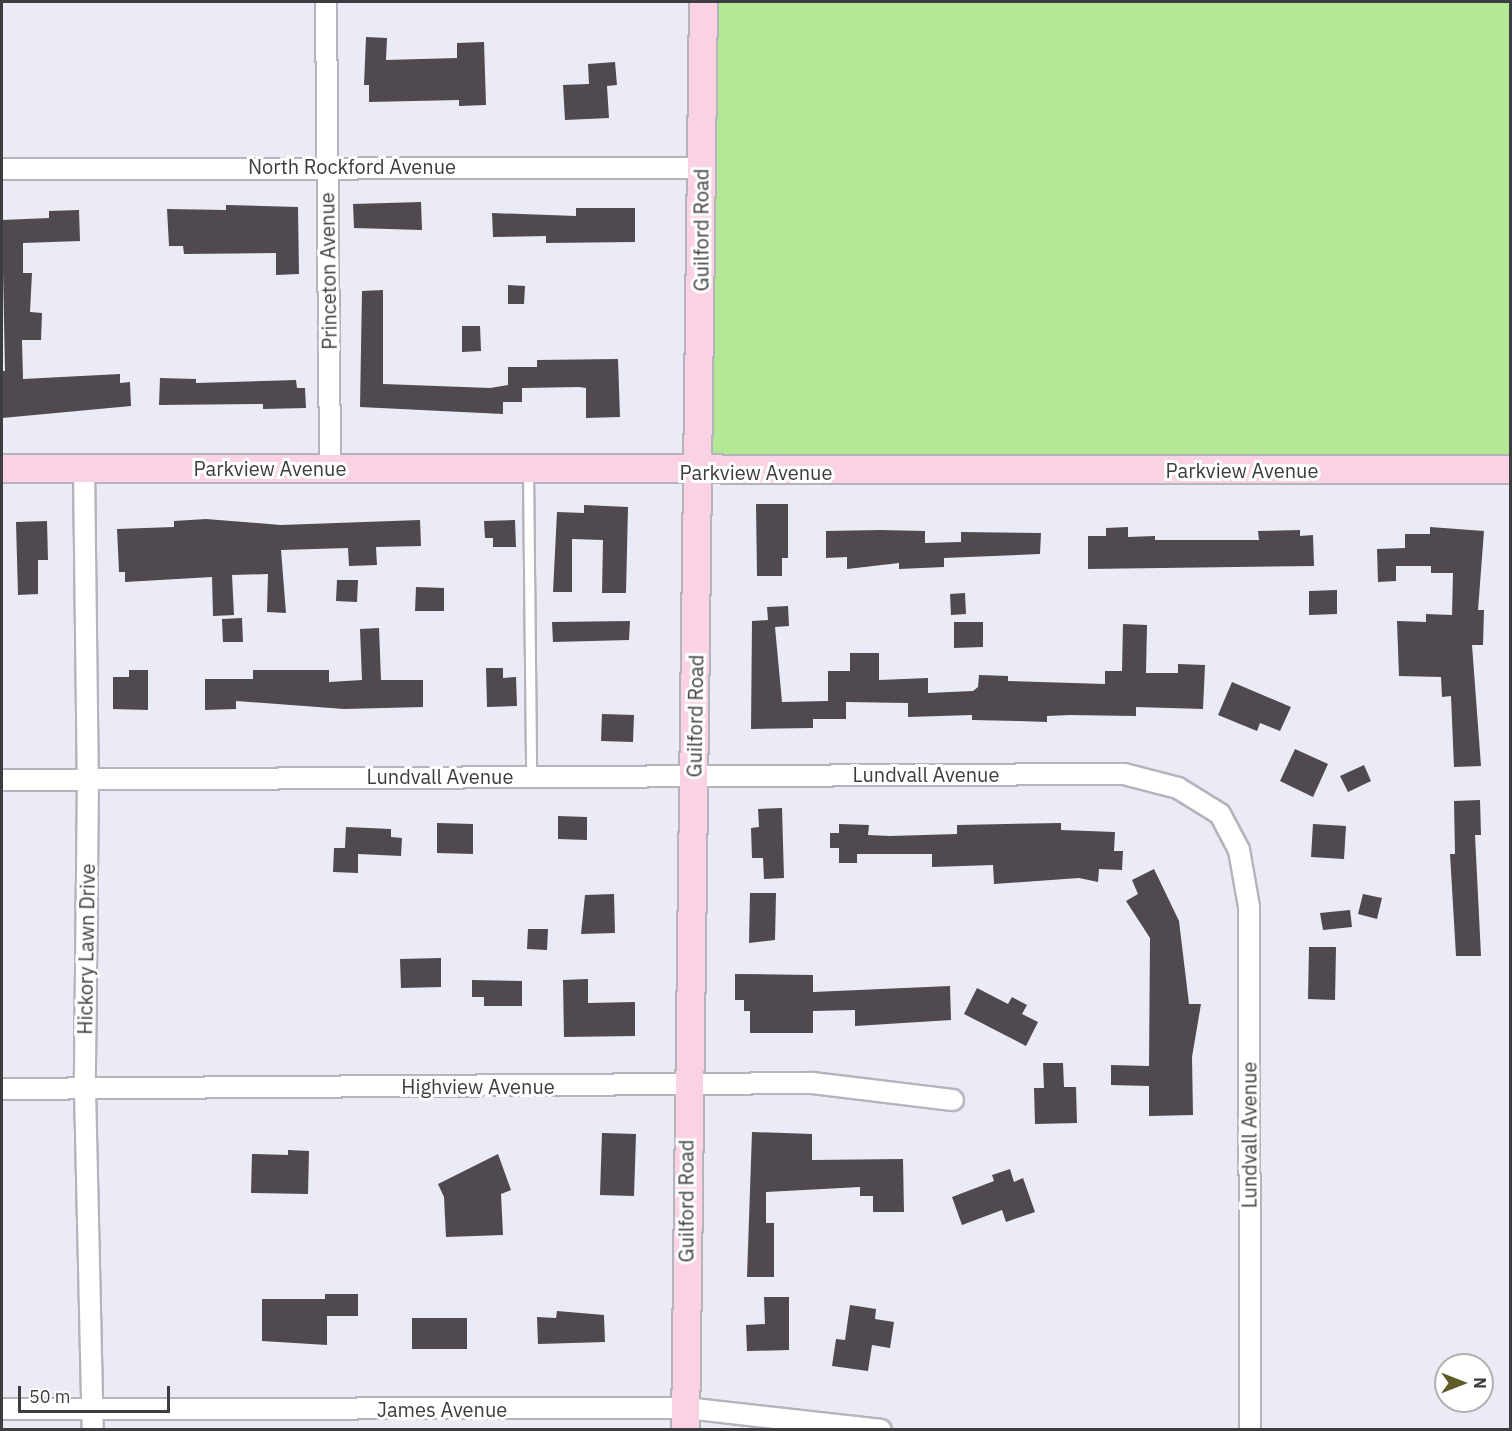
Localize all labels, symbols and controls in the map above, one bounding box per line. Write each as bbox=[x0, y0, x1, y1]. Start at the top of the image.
street label: North Rockford Avenue bbox=[248, 154, 456, 178]
street label: Guilford Road bbox=[689, 169, 713, 291]
street label: Princeton Avenue bbox=[315, 192, 341, 350]
street label: Parkview Avenue bbox=[194, 456, 346, 480]
street label: Parkview Avenue bbox=[1166, 458, 1318, 482]
street label: Parkview Avenue bbox=[680, 460, 832, 484]
street label: Guilford Road bbox=[682, 654, 708, 778]
street label: Lundvall Avenue bbox=[853, 762, 999, 786]
street label: Lundvall Avenue bbox=[367, 764, 513, 788]
street label: Hickory Lawn Drive bbox=[73, 863, 99, 1035]
street label: Lundvall Avenue bbox=[1237, 1062, 1261, 1208]
street label: Highview Avenue bbox=[401, 1074, 555, 1098]
street label: Guilford Road bbox=[674, 1140, 698, 1262]
north arrow bbox=[1434, 1353, 1494, 1413]
scale bar bbox=[21, 1374, 172, 1412]
text: N bbox=[1470, 1377, 1490, 1389]
text: 50 m bbox=[29, 1385, 71, 1408]
street label: James Avenue bbox=[377, 1397, 507, 1421]

